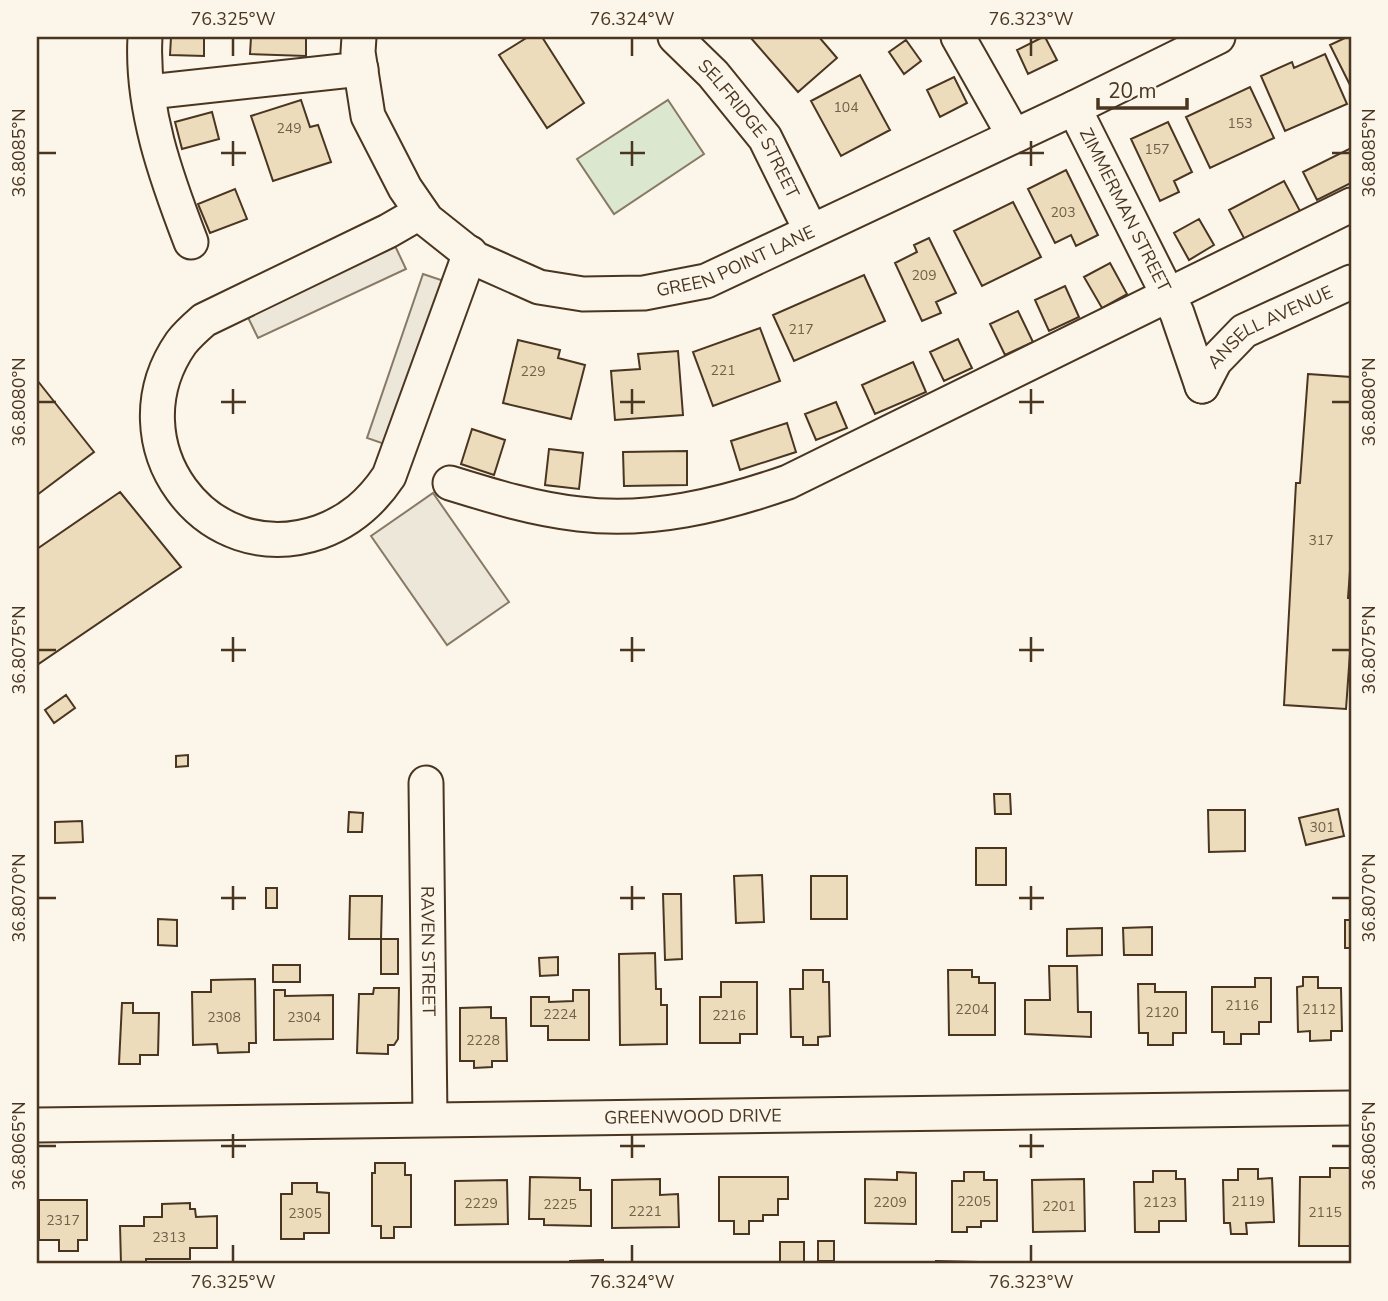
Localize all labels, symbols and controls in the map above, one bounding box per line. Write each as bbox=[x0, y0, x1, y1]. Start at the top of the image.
text: 76.325°W bbox=[191, 7, 276, 31]
text: 76.324°W bbox=[590, 7, 675, 31]
text: 76.323°W bbox=[989, 7, 1074, 31]
street label: SELFRIDGE STREET bbox=[693, 54, 805, 203]
scale bar bbox=[1098, 66, 1187, 110]
text: 20 m bbox=[1108, 77, 1157, 105]
house number: 104 bbox=[833, 98, 859, 117]
text: 36.8085°N bbox=[7, 109, 31, 197]
text: 36.8085°N bbox=[1357, 109, 1381, 197]
house number: 153 bbox=[1227, 114, 1253, 133]
house number: 249 bbox=[276, 119, 302, 138]
street label: ZIMMERMAN STREET bbox=[1074, 124, 1176, 296]
house number: 157 bbox=[1144, 140, 1170, 159]
house number: 203 bbox=[1050, 203, 1076, 222]
street label: GREEN POINT LANE bbox=[654, 220, 818, 302]
house number: 209 bbox=[911, 266, 937, 285]
street label: ANSELL AVENUE bbox=[1202, 280, 1336, 374]
house number: 217 bbox=[788, 320, 814, 339]
text: 36.8080°N bbox=[7, 358, 31, 446]
text: 36.8080°N bbox=[1357, 358, 1381, 446]
house number: 221 bbox=[710, 361, 736, 380]
house number: 229 bbox=[520, 362, 546, 381]
house number: 317 bbox=[1308, 531, 1334, 550]
text: 36.8075°N bbox=[7, 606, 31, 694]
text: 36.8075°N bbox=[1357, 606, 1381, 694]
house number: 301 bbox=[1309, 818, 1335, 837]
text: 36.8070°N bbox=[7, 854, 31, 942]
text: 36.8070°N bbox=[1357, 854, 1381, 942]
street label: RAVEN STREET bbox=[415, 886, 441, 1016]
house number: 2116 bbox=[1225, 996, 1259, 1015]
house number: 2204 bbox=[955, 1000, 989, 1019]
house number: 2112 bbox=[1302, 1000, 1336, 1019]
house number: 2120 bbox=[1145, 1003, 1179, 1022]
house number: 2224 bbox=[543, 1005, 577, 1024]
house number: 2216 bbox=[712, 1006, 746, 1025]
house number: 2308 bbox=[207, 1008, 241, 1027]
house number: 2304 bbox=[287, 1008, 321, 1027]
house number: 2228 bbox=[466, 1031, 500, 1050]
text: 36.8065°N bbox=[7, 1102, 31, 1190]
text: 36.8065°N bbox=[1357, 1102, 1381, 1190]
street label: GREENWOOD DRIVE bbox=[604, 1103, 782, 1130]
house number: 2205 bbox=[957, 1192, 991, 1211]
house number: 2119 bbox=[1231, 1192, 1265, 1211]
house number: 2209 bbox=[873, 1193, 907, 1212]
house number: 2123 bbox=[1143, 1193, 1177, 1212]
house number: 2229 bbox=[464, 1194, 498, 1213]
house number: 2225 bbox=[543, 1195, 577, 1214]
house number: 2201 bbox=[1042, 1197, 1076, 1216]
house number: 2221 bbox=[628, 1202, 662, 1221]
house number: 2115 bbox=[1308, 1203, 1342, 1222]
house number: 2305 bbox=[288, 1204, 322, 1223]
house number: 2317 bbox=[46, 1211, 80, 1230]
house number: 2313 bbox=[152, 1228, 186, 1247]
text: 76.325°W bbox=[191, 1270, 276, 1294]
text: 76.324°W bbox=[590, 1270, 675, 1294]
text: 76.323°W bbox=[989, 1270, 1074, 1294]

